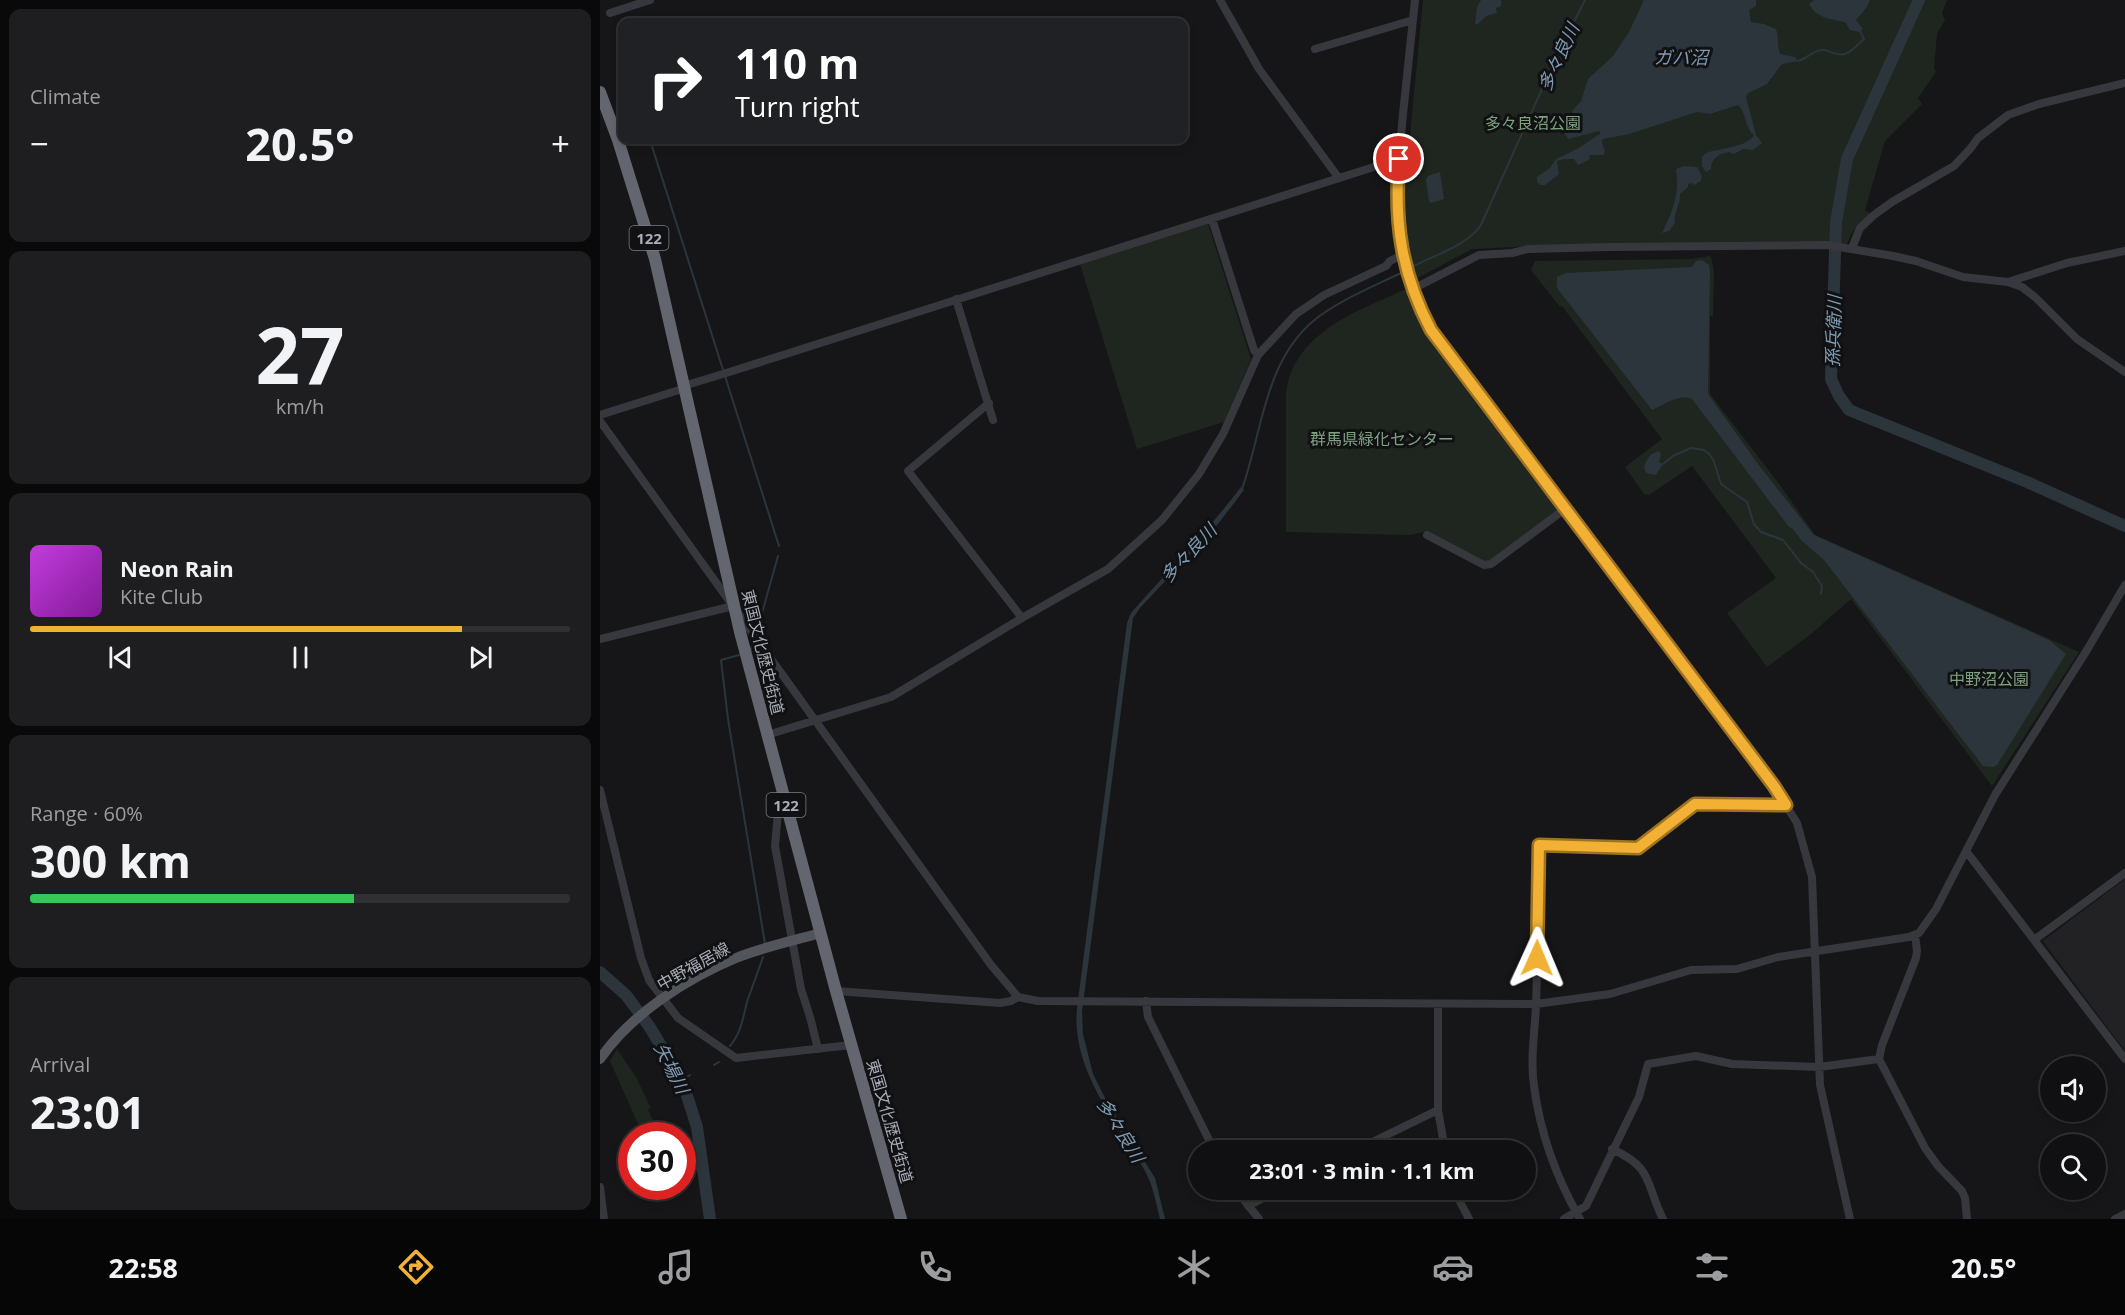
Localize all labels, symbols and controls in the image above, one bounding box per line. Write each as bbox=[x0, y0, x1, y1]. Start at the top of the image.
water label: 多々良川 bbox=[1532, 17, 1585, 95]
text: 110 m bbox=[735, 34, 859, 91]
icon: right bbox=[636, 42, 714, 120]
water label: ガバ沼 bbox=[1654, 45, 1711, 69]
text: Climate bbox=[30, 83, 101, 110]
text: Turn right bbox=[735, 88, 860, 125]
park label: 多々良沼公園 bbox=[1485, 112, 1581, 134]
text: 20.5° bbox=[245, 113, 355, 174]
text: − bbox=[30, 121, 49, 166]
text: + bbox=[551, 121, 570, 166]
pin bbox=[1373, 133, 1424, 184]
icon: arrive bbox=[1382, 142, 1415, 175]
road number: 122 bbox=[629, 226, 668, 250]
water label: 孫兵衛川 bbox=[1820, 293, 1846, 367]
text: 27 bbox=[255, 301, 345, 407]
text: km/h bbox=[276, 393, 324, 420]
park label: 群馬県緑化センター bbox=[1310, 428, 1454, 450]
water label: 多々良川 bbox=[1155, 517, 1223, 588]
text: Neon Rain bbox=[120, 553, 234, 583]
text: Kite Club bbox=[120, 583, 203, 610]
street label: 東国文化歴史街道 bbox=[737, 587, 789, 717]
icon: previous bbox=[104, 641, 137, 674]
icon: pause bbox=[284, 641, 317, 674]
icon: next bbox=[464, 641, 497, 674]
park label: 中野沼公園 bbox=[1949, 668, 2029, 690]
road number: 122 bbox=[766, 793, 806, 817]
text: Range · 60% bbox=[30, 800, 143, 827]
text: 300 km bbox=[30, 830, 191, 891]
position arrow bbox=[1505, 926, 1569, 990]
street label: 中野福居線 bbox=[653, 937, 733, 995]
water label: 矢場川 bbox=[649, 1038, 696, 1099]
text: Arrival bbox=[30, 1051, 90, 1078]
street label: 東国文化歴史街道 bbox=[862, 1056, 918, 1186]
map controls bbox=[2040, 1056, 2106, 1200]
button: sound bbox=[2040, 1056, 2106, 1122]
text: 23:01 bbox=[30, 1081, 146, 1142]
water label: 多々良川 bbox=[1092, 1093, 1151, 1169]
speed limit sign: 30 bbox=[618, 1122, 696, 1200]
button: search bbox=[2040, 1134, 2106, 1200]
text: 23:01 · 3 min · 1.1 km bbox=[1249, 1155, 1475, 1185]
icon: directions bbox=[395, 1246, 437, 1288]
icon: music bbox=[655, 1246, 697, 1288]
icon: phone bbox=[914, 1246, 956, 1288]
icon: climate bbox=[1173, 1246, 1215, 1288]
icon: car bbox=[1432, 1246, 1474, 1288]
icon: filters bbox=[1691, 1246, 1733, 1288]
text: 22:58 bbox=[109, 1249, 178, 1286]
text: 20.5° bbox=[1951, 1249, 2016, 1286]

